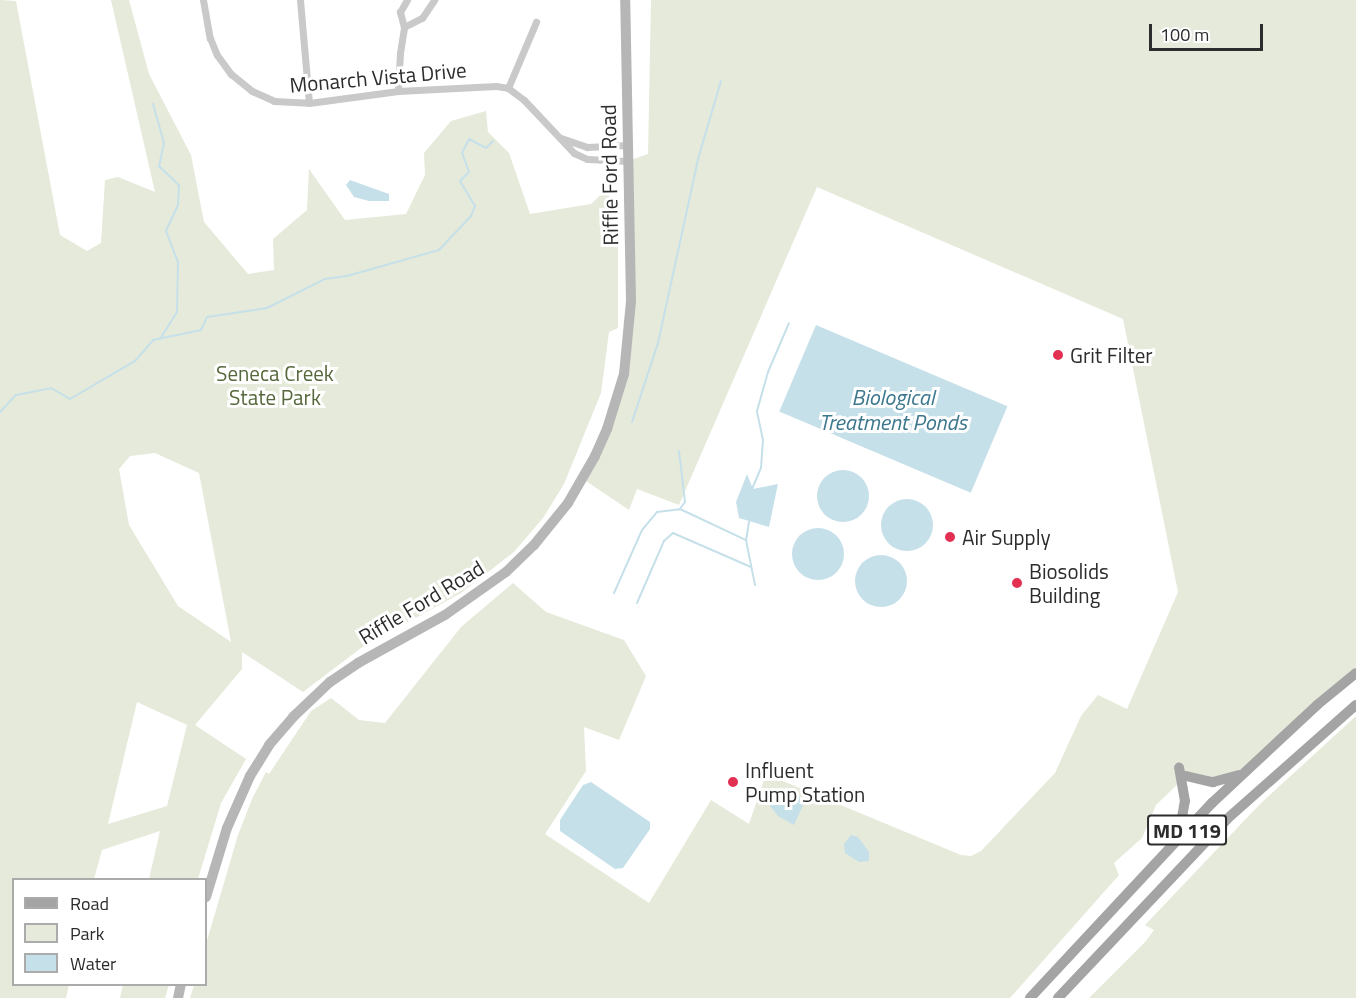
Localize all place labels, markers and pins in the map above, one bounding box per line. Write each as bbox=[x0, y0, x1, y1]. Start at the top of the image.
place label: Grit Filter bbox=[1070, 342, 1153, 368]
marker: Grit Filter bbox=[1051, 348, 1065, 362]
place label: Air Supply bbox=[962, 524, 1051, 550]
marker: Air Supply bbox=[943, 530, 957, 544]
place label: Biosolids Building bbox=[1029, 558, 1109, 608]
marker: Biosolids Building bbox=[1010, 576, 1024, 590]
place label: Influent Pump Station bbox=[745, 757, 865, 807]
marker: Influent Pump Station bbox=[726, 775, 740, 789]

